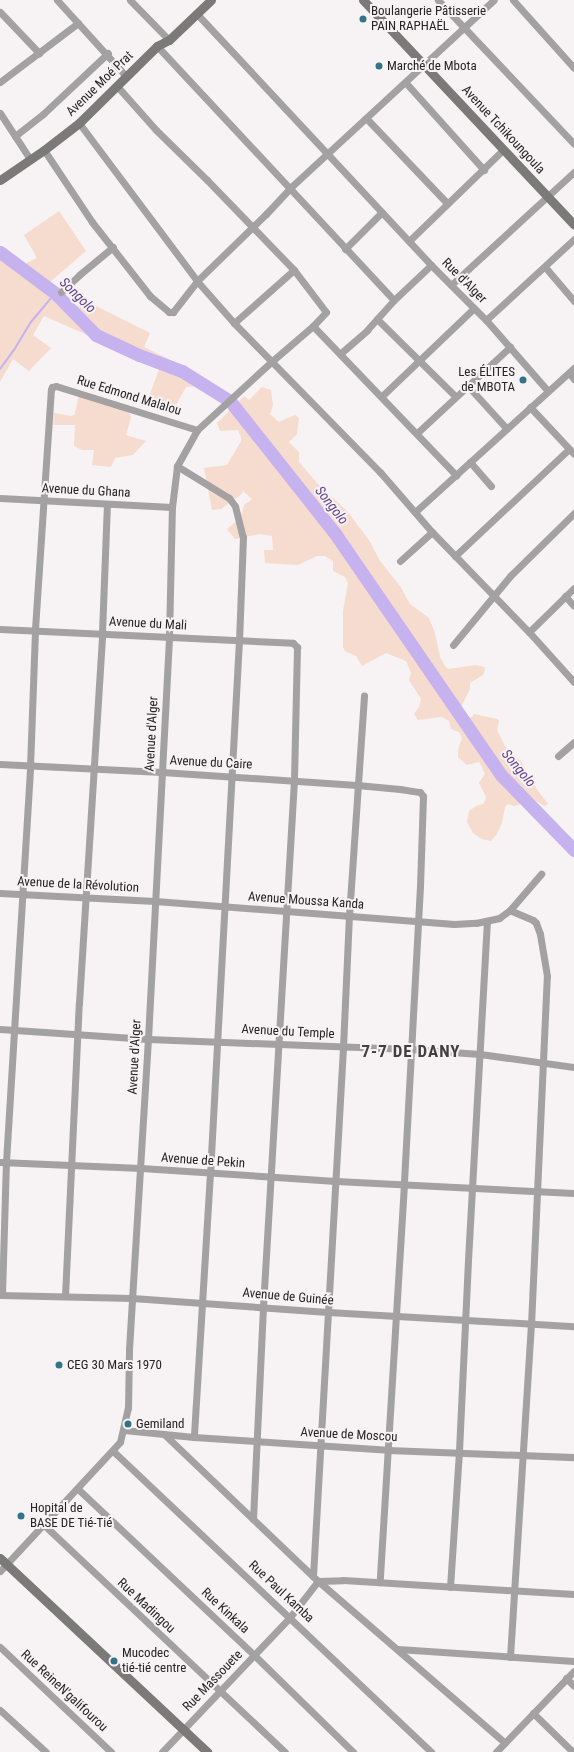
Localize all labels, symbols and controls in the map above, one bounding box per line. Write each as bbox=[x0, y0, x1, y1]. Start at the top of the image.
place label: Boulangerie Pâtisserie PAIN RAPHAËL bbox=[371, 4, 486, 35]
marker: Boulangerie Pâtisserie PAIN RAPHAËL bbox=[358, 14, 368, 24]
street label: Avenue Moé Prat bbox=[63, 48, 137, 120]
place label: Marché de Mbota bbox=[387, 58, 477, 74]
marker: Marché de Mbota bbox=[374, 61, 384, 71]
street label: Avenue Tchikoungoula bbox=[458, 83, 548, 177]
street label: Rue d'Alger bbox=[438, 255, 490, 307]
water label: Songolo bbox=[56, 274, 100, 316]
place label: Les ÉLITES de MBOTA bbox=[458, 365, 515, 396]
street label: Rue Edmond Malalou bbox=[75, 373, 183, 419]
marker: Les ÉLITES de MBOTA bbox=[518, 375, 528, 385]
street label: Avenue du Ghana bbox=[41, 481, 131, 501]
water label: Songolo bbox=[312, 483, 352, 527]
street label: Avenue du Mali bbox=[109, 614, 187, 634]
street label: Avenue d'Alger bbox=[142, 696, 162, 772]
water label: Songolo bbox=[498, 746, 540, 790]
street label: Avenue du Caire bbox=[169, 753, 253, 773]
street label: Avenue de la Révolution bbox=[17, 874, 139, 896]
street label: Avenue Moussa Kanda bbox=[247, 889, 365, 913]
street label: Avenue d'Alger bbox=[125, 1019, 145, 1095]
street label: Avenue du Temple bbox=[241, 1022, 335, 1042]
district label: 7-7 DE DANY bbox=[361, 1042, 461, 1062]
street label: Avenue de Pekin bbox=[160, 1150, 246, 1172]
street label: Avenue de Guinée bbox=[242, 1285, 334, 1309]
place label: CEG 30 Mars 1970 bbox=[67, 1357, 162, 1373]
marker: CEG 30 Mars 1970 bbox=[54, 1360, 64, 1370]
place label: Gemiland bbox=[136, 1416, 185, 1432]
marker: Gemiland bbox=[123, 1419, 133, 1429]
street label: Avenue de Moscou bbox=[300, 1425, 398, 1445]
place label: Hopital de BASE DE Tié-Tié bbox=[30, 1501, 113, 1532]
marker: Hopital de BASE DE Tié-Tié bbox=[15, 1510, 27, 1522]
street label: Rue Paul Kamba bbox=[245, 1558, 317, 1626]
street label: Rue Madingou bbox=[114, 1575, 178, 1637]
street label: Rue Kinkala bbox=[198, 1585, 252, 1637]
place label: Mucodec tié-tié centre bbox=[122, 1646, 186, 1677]
street label: Rue ReineN'galifourou bbox=[17, 1647, 111, 1735]
street label: Rue Massouete bbox=[180, 1647, 246, 1715]
marker: Mucodec tié-tié centre bbox=[109, 1656, 119, 1666]

